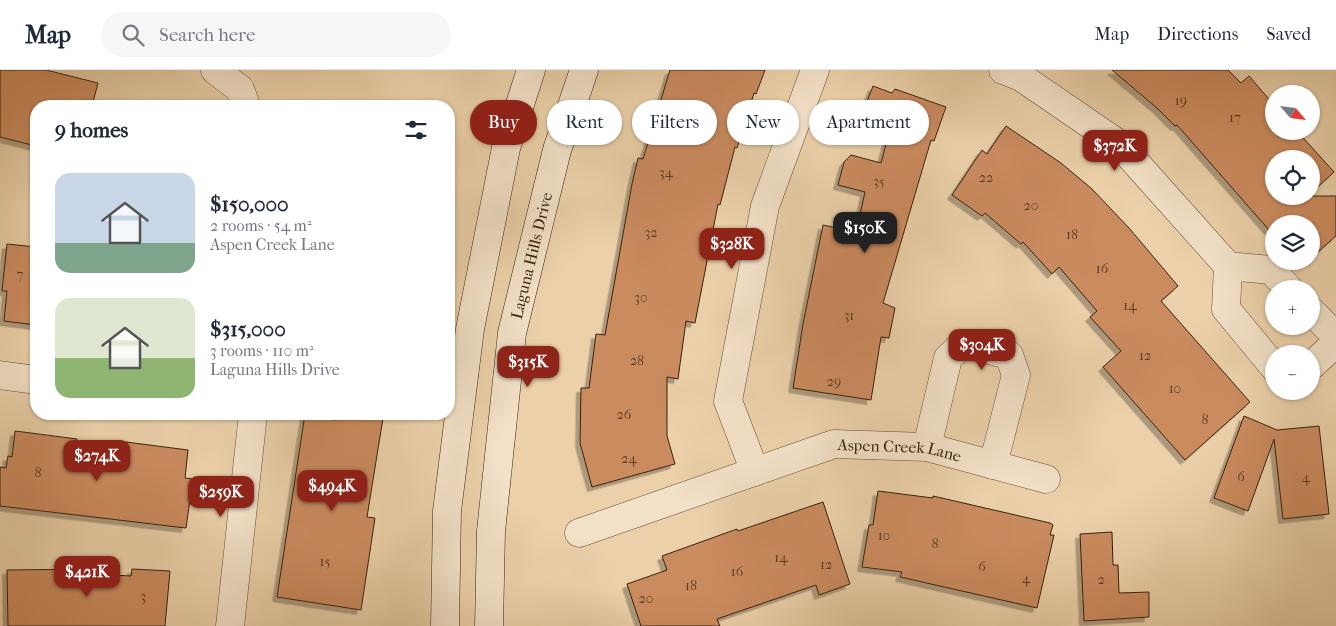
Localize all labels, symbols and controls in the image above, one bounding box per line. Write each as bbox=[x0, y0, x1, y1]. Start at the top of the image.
search box bbox=[101, 12, 451, 57]
text: Map bbox=[25, 21, 71, 49]
icon: search bbox=[119, 21, 147, 49]
text: Search here bbox=[159, 24, 255, 46]
text: Map bbox=[1095, 24, 1129, 45]
text: Directions bbox=[1157, 24, 1238, 45]
text: Saved bbox=[1266, 24, 1311, 45]
north arrow bbox=[1265, 85, 1320, 140]
map controls bbox=[1265, 85, 1320, 400]
house number: 19 bbox=[1175, 92, 1187, 109]
chip: Buy bbox=[470, 100, 537, 145]
chip: Rent bbox=[547, 100, 622, 145]
chip: Filters bbox=[632, 100, 717, 145]
chip: New bbox=[727, 100, 799, 145]
chip: Apartment bbox=[809, 100, 929, 145]
house number: 17 bbox=[1229, 109, 1241, 126]
icon: filters bbox=[402, 116, 430, 144]
text: 9 homes bbox=[55, 118, 128, 142]
pin: $372K bbox=[1080, 129, 1150, 172]
text: $372K bbox=[1094, 136, 1136, 155]
button: locate bbox=[1265, 150, 1320, 205]
house number: 34 bbox=[659, 164, 674, 181]
house number: 22 bbox=[979, 169, 993, 186]
house number: 35 bbox=[873, 173, 885, 190]
street label: Laguna Hills Drive bbox=[507, 190, 556, 321]
text: $150,000 bbox=[210, 192, 289, 216]
icon: home bbox=[95, 193, 155, 253]
house number: 20 bbox=[1024, 197, 1038, 214]
pin: $150K bbox=[830, 212, 900, 254]
button: layers bbox=[1265, 215, 1320, 270]
text: 2 rooms · 54 m² bbox=[210, 216, 311, 235]
text: $150K bbox=[844, 218, 886, 237]
house number: 32 bbox=[645, 224, 657, 241]
house number: 18 bbox=[1066, 226, 1078, 243]
pin: $328K bbox=[697, 228, 767, 270]
text: $328K bbox=[710, 234, 754, 253]
text: Aspen Creek Lane bbox=[210, 235, 335, 254]
house number: 16 bbox=[1096, 260, 1109, 277]
house number: 7 bbox=[17, 266, 24, 283]
button: + bbox=[1265, 280, 1320, 335]
house number: 30 bbox=[634, 289, 648, 306]
house number: 14 bbox=[1123, 297, 1137, 314]
house number: 31 bbox=[844, 307, 854, 324]
text: $315,000 bbox=[210, 317, 286, 341]
icon: home bbox=[95, 318, 155, 378]
pin: $304K bbox=[947, 328, 1017, 371]
text: $304K bbox=[959, 335, 1005, 354]
text: 3 rooms · 110 m² bbox=[210, 341, 314, 360]
button: − bbox=[1265, 345, 1320, 400]
pin: $315K bbox=[493, 346, 563, 388]
house number: 12 bbox=[1139, 347, 1151, 364]
text: $315K bbox=[508, 352, 548, 371]
house number: 28 bbox=[630, 352, 644, 369]
text: Laguna Hills Drive bbox=[210, 360, 340, 379]
house number: 29 bbox=[827, 373, 841, 390]
house number: 10 bbox=[1169, 380, 1181, 397]
house number: 26 bbox=[617, 406, 632, 423]
house number: 8 bbox=[1201, 411, 1209, 428]
street label: Aspen Creek Lane bbox=[836, 435, 963, 466]
pin: $274K bbox=[62, 440, 132, 482]
text: $274K bbox=[74, 446, 120, 465]
house number: 24 bbox=[621, 450, 637, 467]
house number: 8 bbox=[34, 464, 42, 481]
house number: 6 bbox=[1237, 468, 1245, 485]
house number: 4 bbox=[1302, 469, 1311, 486]
pin: $494K bbox=[297, 470, 367, 512]
pin: $259K bbox=[186, 476, 256, 518]
text: $494K bbox=[308, 476, 356, 495]
text: $259K bbox=[199, 482, 243, 501]
house number: 10 bbox=[878, 527, 890, 544]
house number: 8 bbox=[931, 535, 939, 552]
house number: 14 bbox=[774, 549, 788, 566]
house number: 15 bbox=[320, 553, 331, 570]
pin: $421K bbox=[52, 556, 122, 598]
house number: 12 bbox=[820, 556, 832, 573]
house number: 6 bbox=[978, 558, 986, 575]
text: $421K bbox=[65, 562, 109, 581]
house number: 16 bbox=[731, 563, 744, 580]
house number: 4 bbox=[1022, 570, 1031, 587]
house number: 2 bbox=[1097, 571, 1105, 588]
house number: 18 bbox=[685, 577, 697, 594]
house number: 3 bbox=[140, 588, 146, 605]
house number: 20 bbox=[639, 590, 653, 607]

